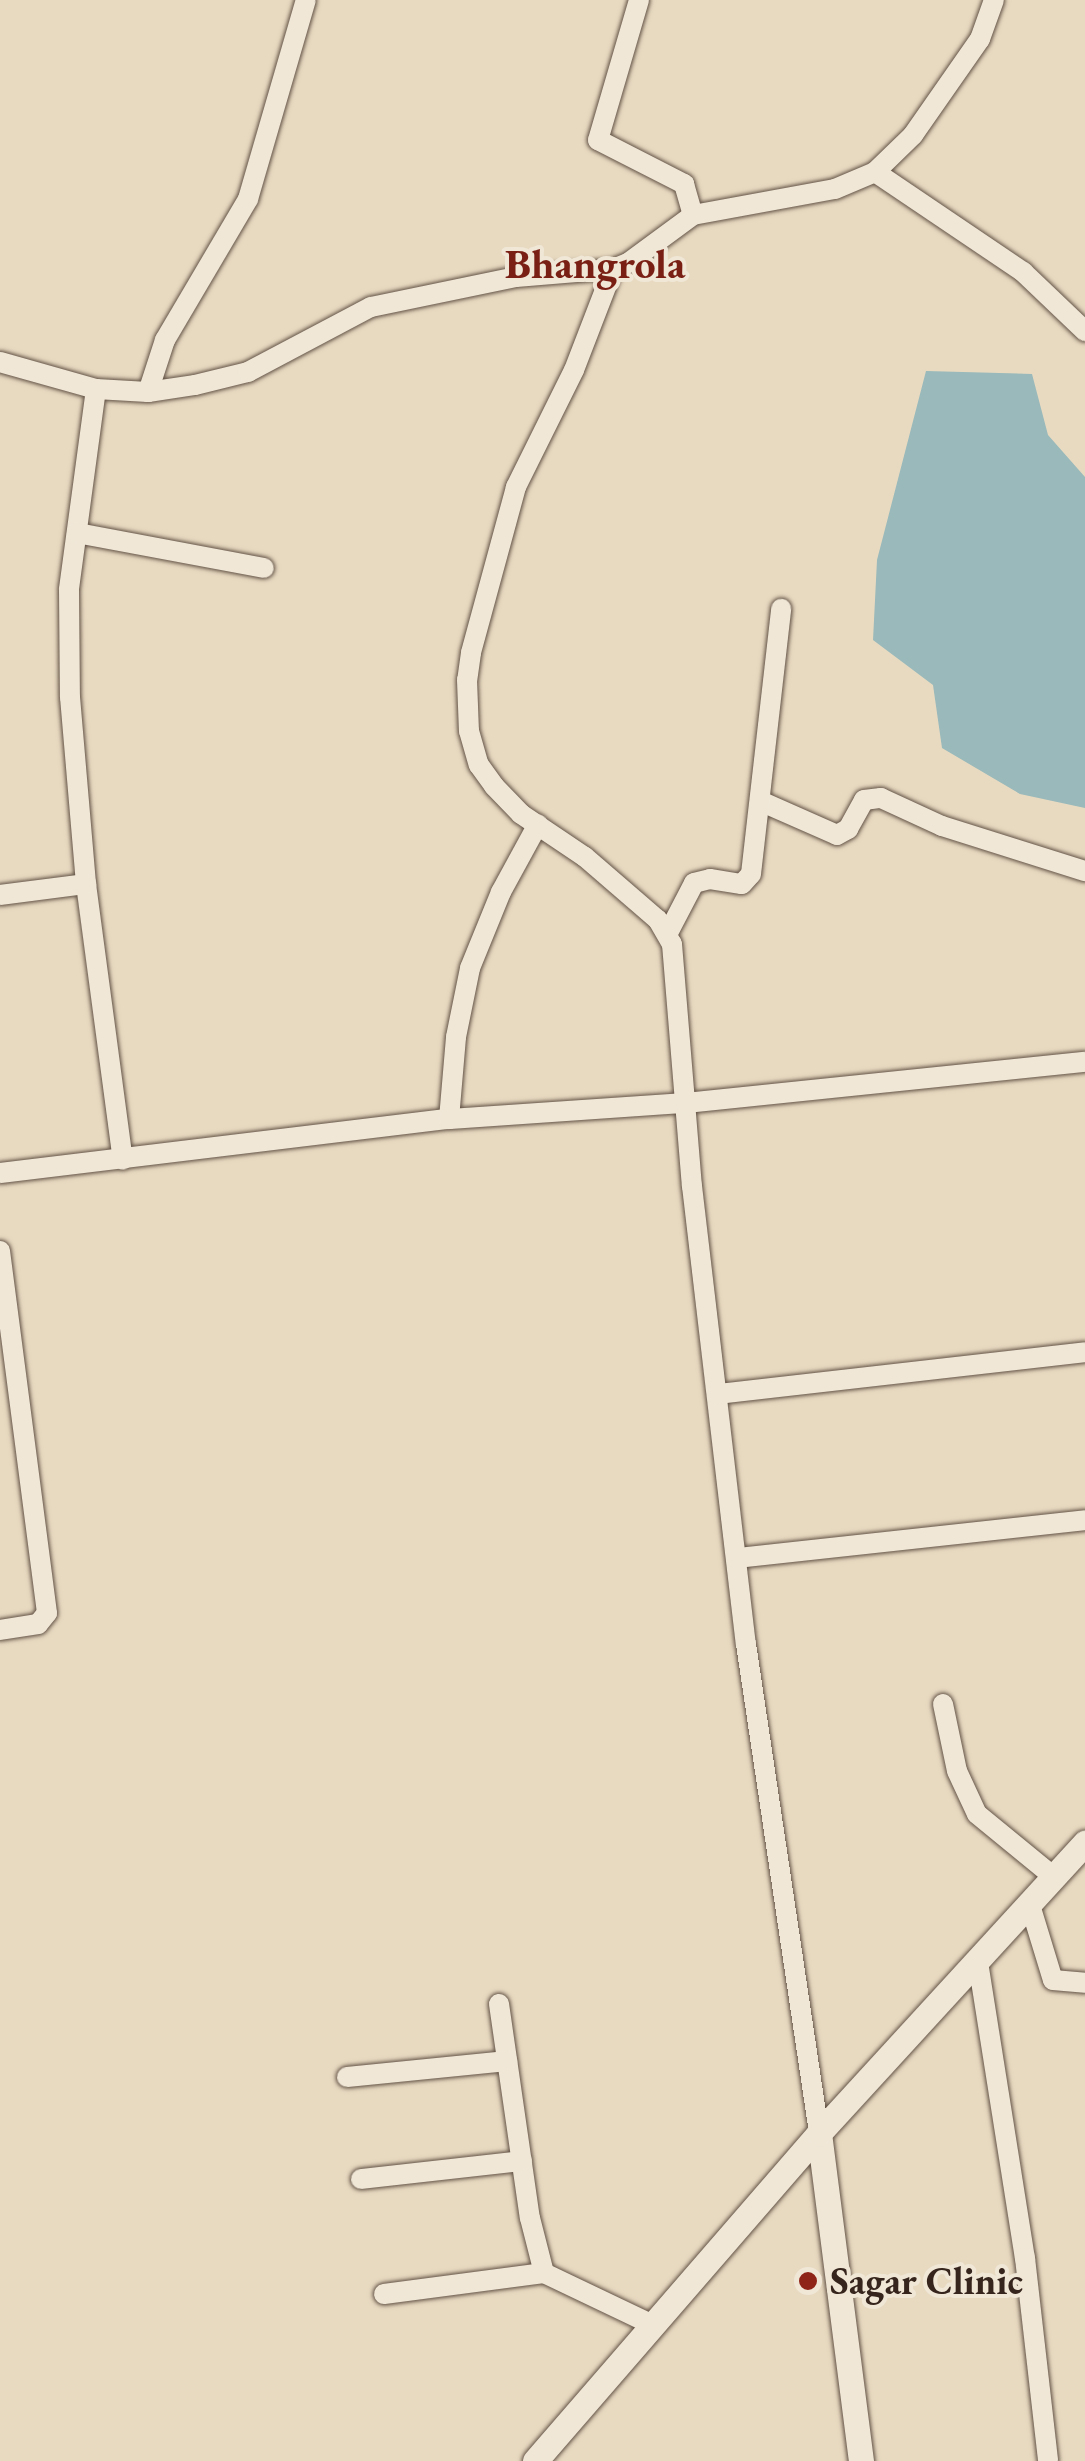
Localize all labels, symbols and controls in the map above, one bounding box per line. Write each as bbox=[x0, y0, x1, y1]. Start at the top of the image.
district label: Bhangrola bbox=[505, 239, 685, 289]
place label: Sagar Clinic bbox=[830, 2258, 1023, 2304]
marker: Sagar Clinic bbox=[795, 2268, 821, 2294]

